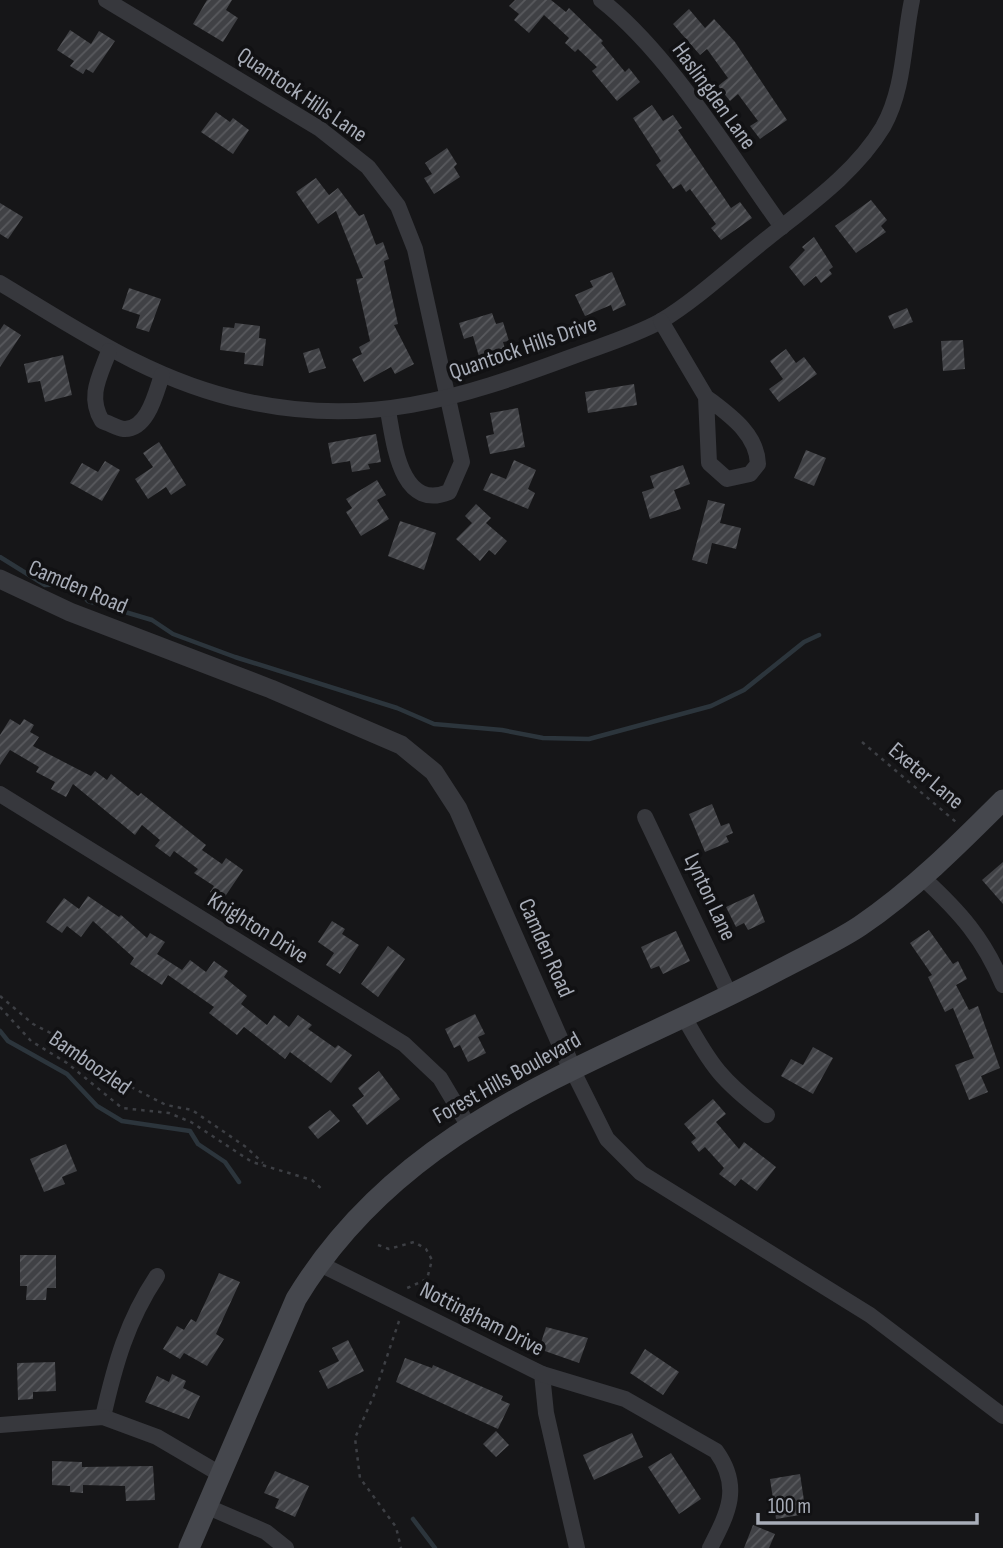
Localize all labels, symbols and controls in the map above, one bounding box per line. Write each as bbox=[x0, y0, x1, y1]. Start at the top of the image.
street label: Haslingden Lane bbox=[666, 37, 762, 155]
street label: Quantock Hills Lane bbox=[232, 41, 372, 149]
street label: Quantock Hills Drive bbox=[445, 310, 601, 386]
street label: Camden Road bbox=[24, 554, 132, 620]
street label: Exeter Lane bbox=[883, 736, 969, 816]
street label: Lynton Lane bbox=[678, 849, 742, 945]
street label: Knighton Drive bbox=[202, 886, 314, 970]
street label: Camden Road bbox=[512, 894, 580, 1002]
street label: Bamboozled bbox=[44, 1025, 136, 1101]
street label: Forest Hills Boulevard bbox=[428, 1026, 586, 1130]
street label: Nottingham Drive bbox=[415, 1276, 549, 1362]
scale bar bbox=[758, 1482, 977, 1526]
text: 100 m bbox=[768, 1494, 811, 1519]

